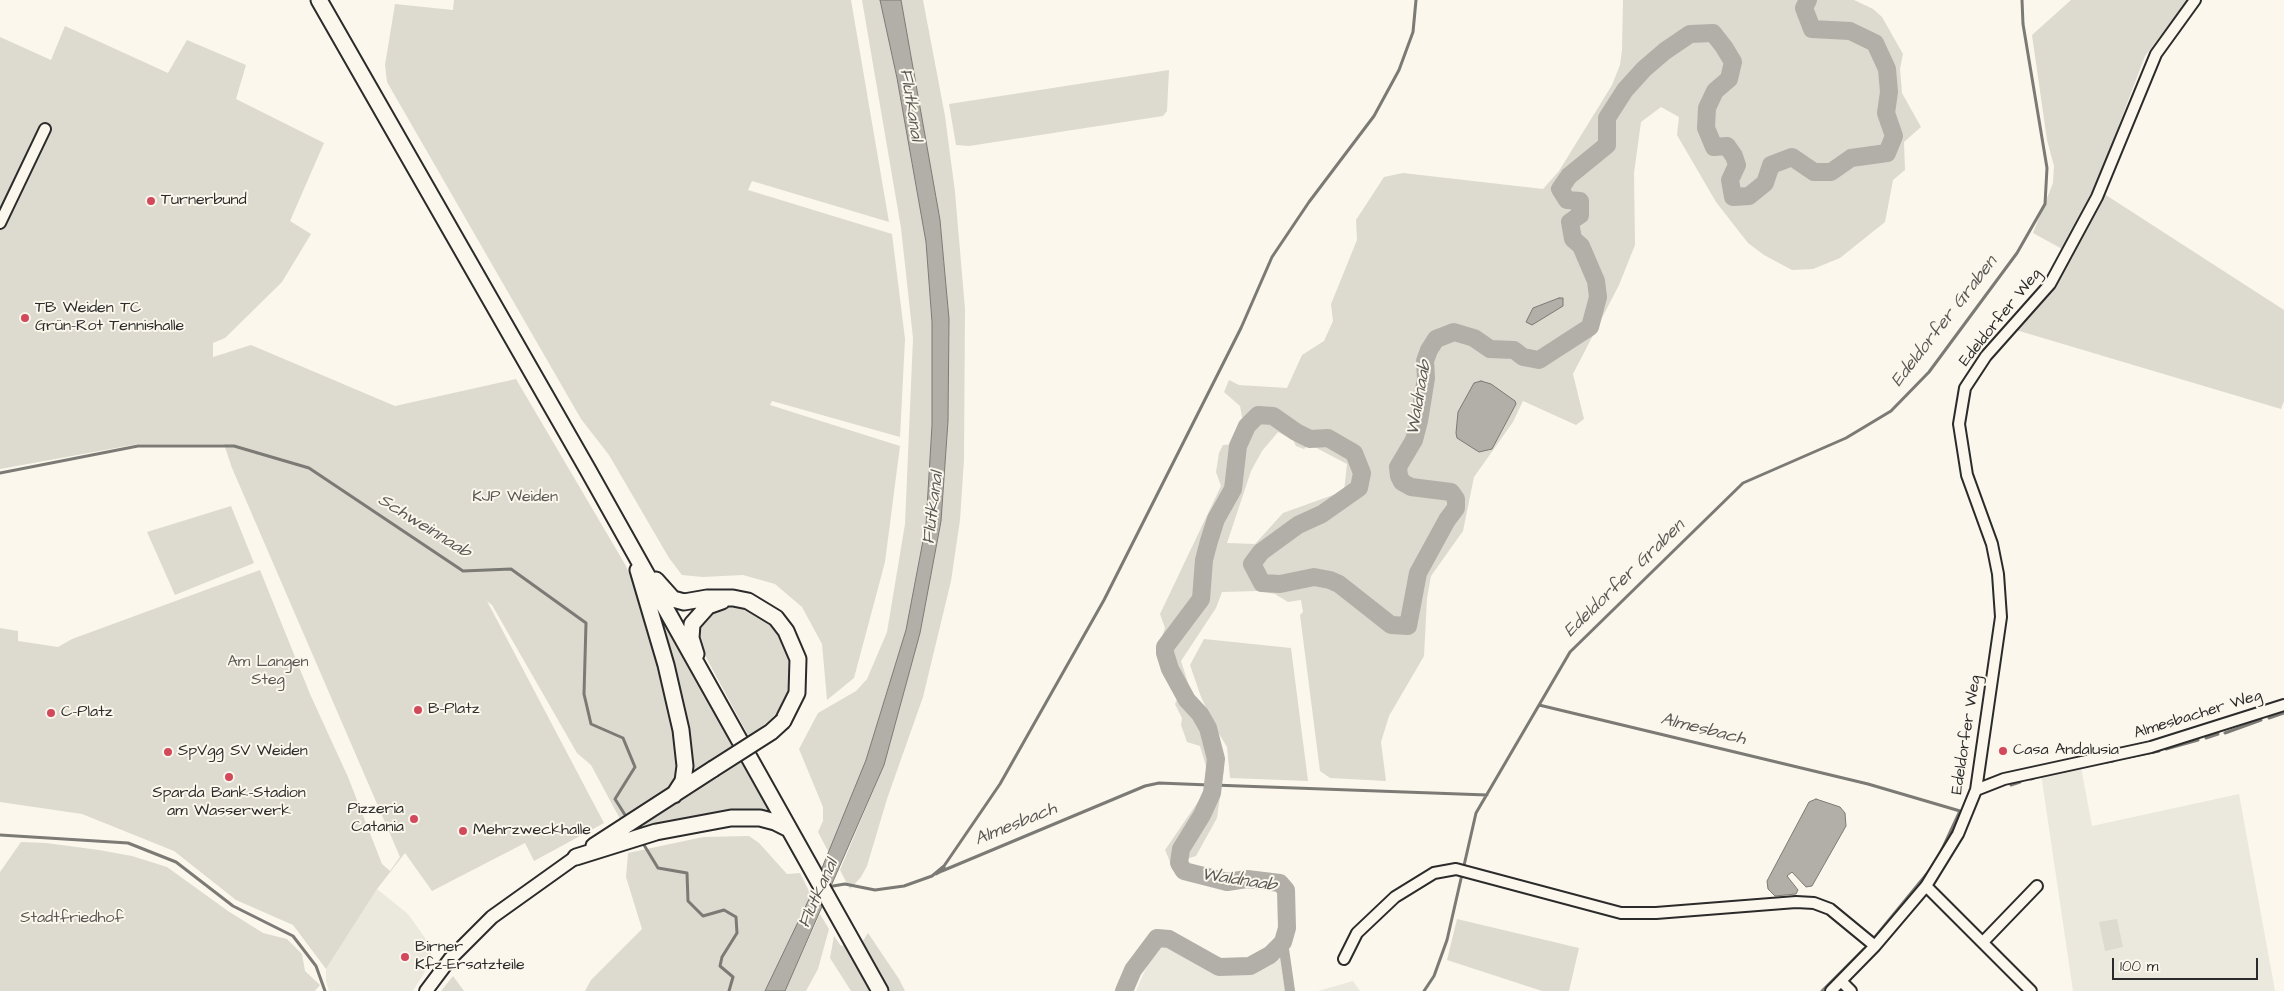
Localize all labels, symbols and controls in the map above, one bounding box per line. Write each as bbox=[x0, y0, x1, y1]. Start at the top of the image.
water label: Flutkanal bbox=[894, 67, 926, 143]
place label: Turnerbund bbox=[161, 191, 247, 211]
marker: Turnerbund bbox=[145, 195, 157, 207]
water label: Edeldorfer Graben bbox=[1887, 252, 2003, 392]
street label: Edeldorfer Weg bbox=[1956, 265, 2046, 371]
place label: TB Weiden TC Grün-Rot Tennishalle bbox=[35, 299, 184, 337]
marker: TB Weiden TC Grün-Rot Tennishalle bbox=[19, 312, 31, 324]
water label: Waldnaab bbox=[1403, 359, 1437, 437]
water label: Flutkanal bbox=[919, 470, 949, 546]
park label: KJP Weiden bbox=[472, 488, 558, 508]
water label: Schweinnaab bbox=[374, 490, 474, 564]
water label: Edeldorfer Graben bbox=[1560, 516, 1690, 642]
park label: Am Langen Steg bbox=[227, 653, 309, 691]
street label: Edeldorfer Weg bbox=[1948, 674, 1986, 796]
street label: Almesbacher Weg bbox=[2132, 686, 2264, 744]
place label: B-Platz bbox=[428, 700, 480, 720]
place label: C-Platz bbox=[61, 703, 113, 723]
marker: B-Platz bbox=[412, 704, 424, 716]
marker: C-Platz bbox=[45, 707, 57, 719]
water label: Almesbach bbox=[1658, 709, 1748, 751]
place label: Casa Andalusia bbox=[2013, 741, 2119, 761]
place label: SpVgg SV Weiden bbox=[178, 742, 308, 762]
marker: Casa Andalusia bbox=[1997, 745, 2009, 757]
marker: SpVgg SV Weiden bbox=[162, 746, 174, 758]
marker: Sparda Bank-Stadion am Wasserwerk bbox=[223, 771, 235, 783]
place label: Sparda Bank-Stadion am Wasserwerk bbox=[152, 784, 306, 822]
water label: Almesbach bbox=[972, 799, 1060, 851]
place label: Pizzeria Catania bbox=[347, 800, 404, 838]
marker: Pizzeria Catania bbox=[408, 813, 420, 825]
place label: Mehrzweckhalle bbox=[473, 821, 591, 841]
marker: Mehrzweckhalle bbox=[457, 825, 469, 837]
water label: Flutkanal bbox=[794, 856, 844, 932]
water label: Waldnaab bbox=[1200, 864, 1278, 898]
park label: Stadtfriedhof bbox=[20, 909, 124, 929]
place label: Birner Kfz-Ersatzteile bbox=[415, 938, 525, 976]
scale bar bbox=[2114, 948, 2260, 980]
marker: Birner Kfz-Ersatzteile bbox=[399, 951, 411, 963]
text: 100 m bbox=[2120, 956, 2159, 977]

